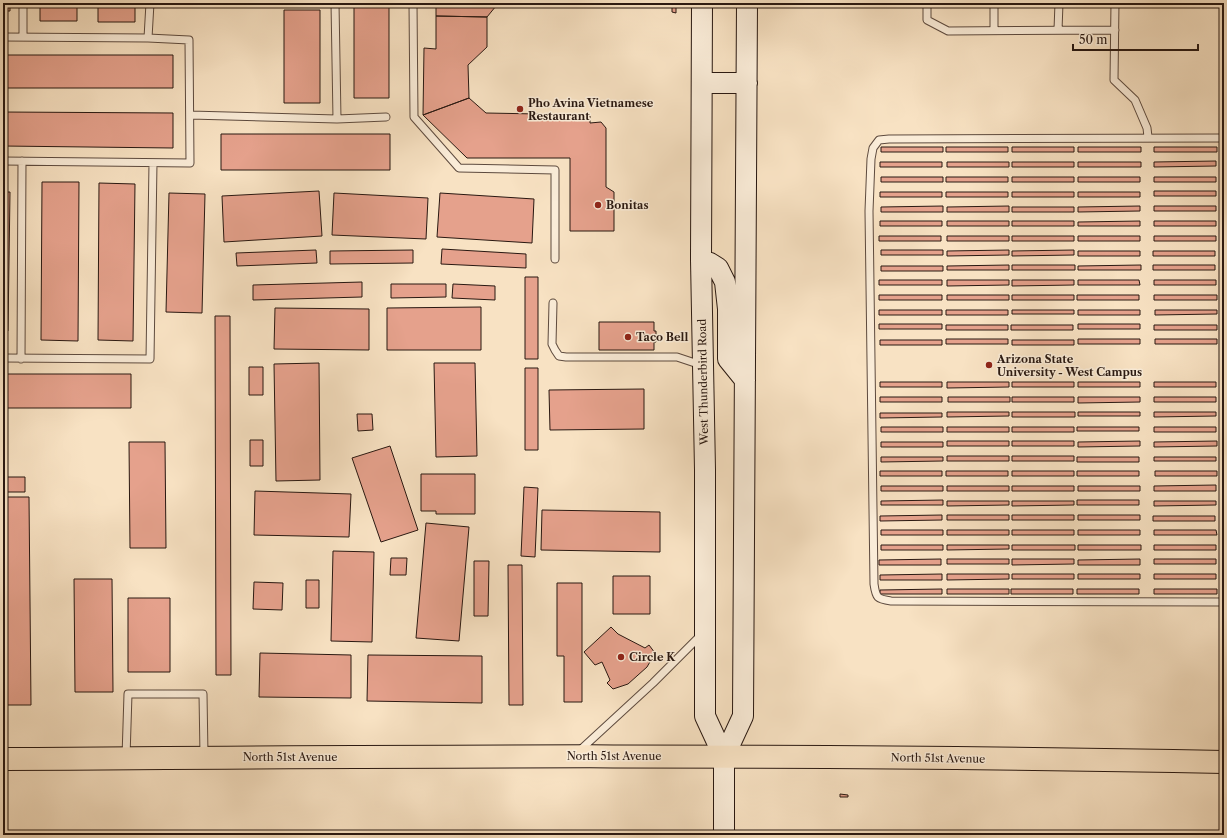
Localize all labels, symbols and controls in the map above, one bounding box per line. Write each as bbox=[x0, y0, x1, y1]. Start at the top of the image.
scale bar bbox=[1073, 26, 1198, 52]
text: 50 m bbox=[1079, 32, 1108, 47]
place label: Pho Avina Vietnamese Restaurant bbox=[528, 96, 654, 123]
marker: Pho Avina Vietnamese Restaurant bbox=[515, 104, 525, 114]
place label: Bonitas bbox=[606, 198, 649, 212]
marker: Bonitas bbox=[593, 200, 603, 210]
street label: West Thunderbird Road bbox=[695, 319, 711, 446]
place label: Taco Bell bbox=[636, 330, 688, 344]
marker: Taco Bell bbox=[623, 332, 633, 342]
place label: Arizona State University - West Campus bbox=[996, 352, 1142, 379]
marker: Arizona State University - West Campus bbox=[984, 360, 994, 370]
place label: Circle K bbox=[629, 650, 676, 664]
marker: Circle K bbox=[616, 652, 626, 662]
street label: North 51st Avenue bbox=[567, 749, 661, 763]
street label: North 51st Avenue bbox=[243, 750, 337, 764]
street label: North 51st Avenue bbox=[891, 750, 985, 766]

